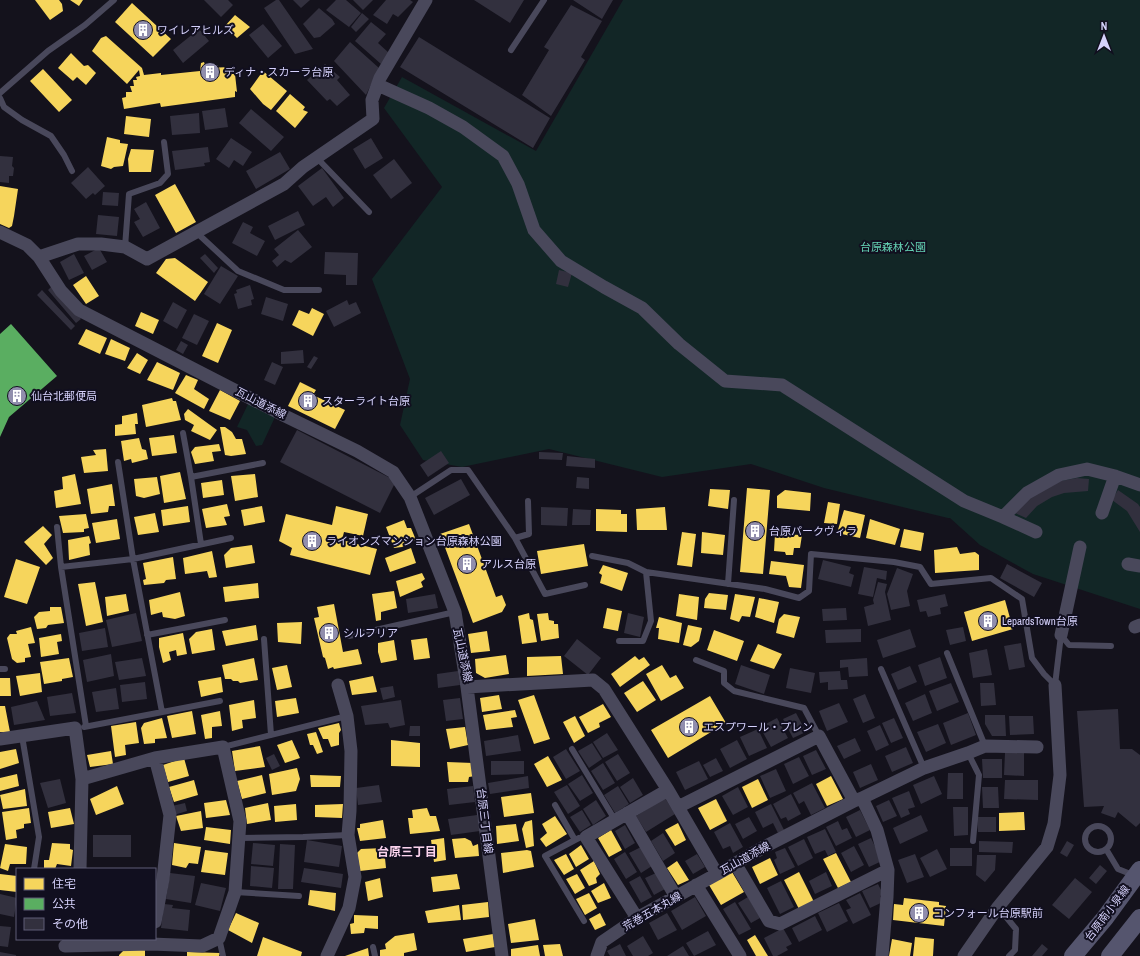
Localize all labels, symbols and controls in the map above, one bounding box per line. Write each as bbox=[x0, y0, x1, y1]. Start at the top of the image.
north arrow bbox=[1084, 16, 1124, 56]
building icon: ワイレアヒルズ bbox=[132, 19, 154, 41]
text: N bbox=[1101, 19, 1107, 33]
place label: ワイレアヒルズ bbox=[157, 23, 234, 37]
building icon: ディナ・スカーラ台原 bbox=[199, 61, 221, 83]
place label: ディナ・スカーラ台原 bbox=[224, 65, 333, 79]
park label: 台原森林公園 bbox=[860, 240, 926, 254]
street label: 瓦山道添線 bbox=[233, 384, 289, 422]
building icon: 仙台北郵便局 bbox=[6, 385, 28, 407]
place label: 仙台北郵便局 bbox=[31, 389, 97, 403]
building icon: スターライト台原 bbox=[297, 390, 319, 412]
place label: スターライト台原 bbox=[322, 394, 410, 408]
building icon: 台原パークヴィラ bbox=[744, 520, 766, 542]
place label: 台原パークヴィラ bbox=[769, 524, 857, 538]
building icon: ライオンズマンション台原森林公園 bbox=[301, 530, 323, 552]
place label: ライオンズマンション台原森林公園 bbox=[326, 534, 502, 548]
building icon: アルス台原 bbox=[456, 553, 478, 575]
place label: アルス台原 bbox=[481, 557, 536, 571]
building icon: LepardsTown台原 bbox=[977, 610, 999, 632]
place label: LepardsTown台原 bbox=[1002, 614, 1078, 628]
building icon: シルフリア bbox=[318, 622, 340, 644]
place label: シルフリア bbox=[343, 626, 398, 640]
street label: 瓦山道添線 bbox=[450, 627, 476, 683]
building icon: エスプワール・プレン bbox=[678, 716, 700, 738]
place label: エスプワール・プレン bbox=[703, 720, 813, 734]
street label: 台原三丁目線 bbox=[474, 787, 496, 855]
street label: 瓦山道添線 bbox=[718, 839, 772, 877]
district label: 台原三丁目 bbox=[377, 844, 437, 860]
legend bbox=[16, 868, 156, 940]
text: 住宅 bbox=[52, 876, 76, 892]
street label: 台原南小泉線 bbox=[1082, 882, 1132, 944]
street label: 荒巻五本丸線 bbox=[620, 888, 684, 934]
text: 公共 bbox=[52, 896, 76, 912]
building icon: コンフォール台原駅前 bbox=[908, 902, 930, 924]
place label: コンフォール台原駅前 bbox=[933, 906, 1043, 920]
text: その他 bbox=[52, 916, 88, 932]

